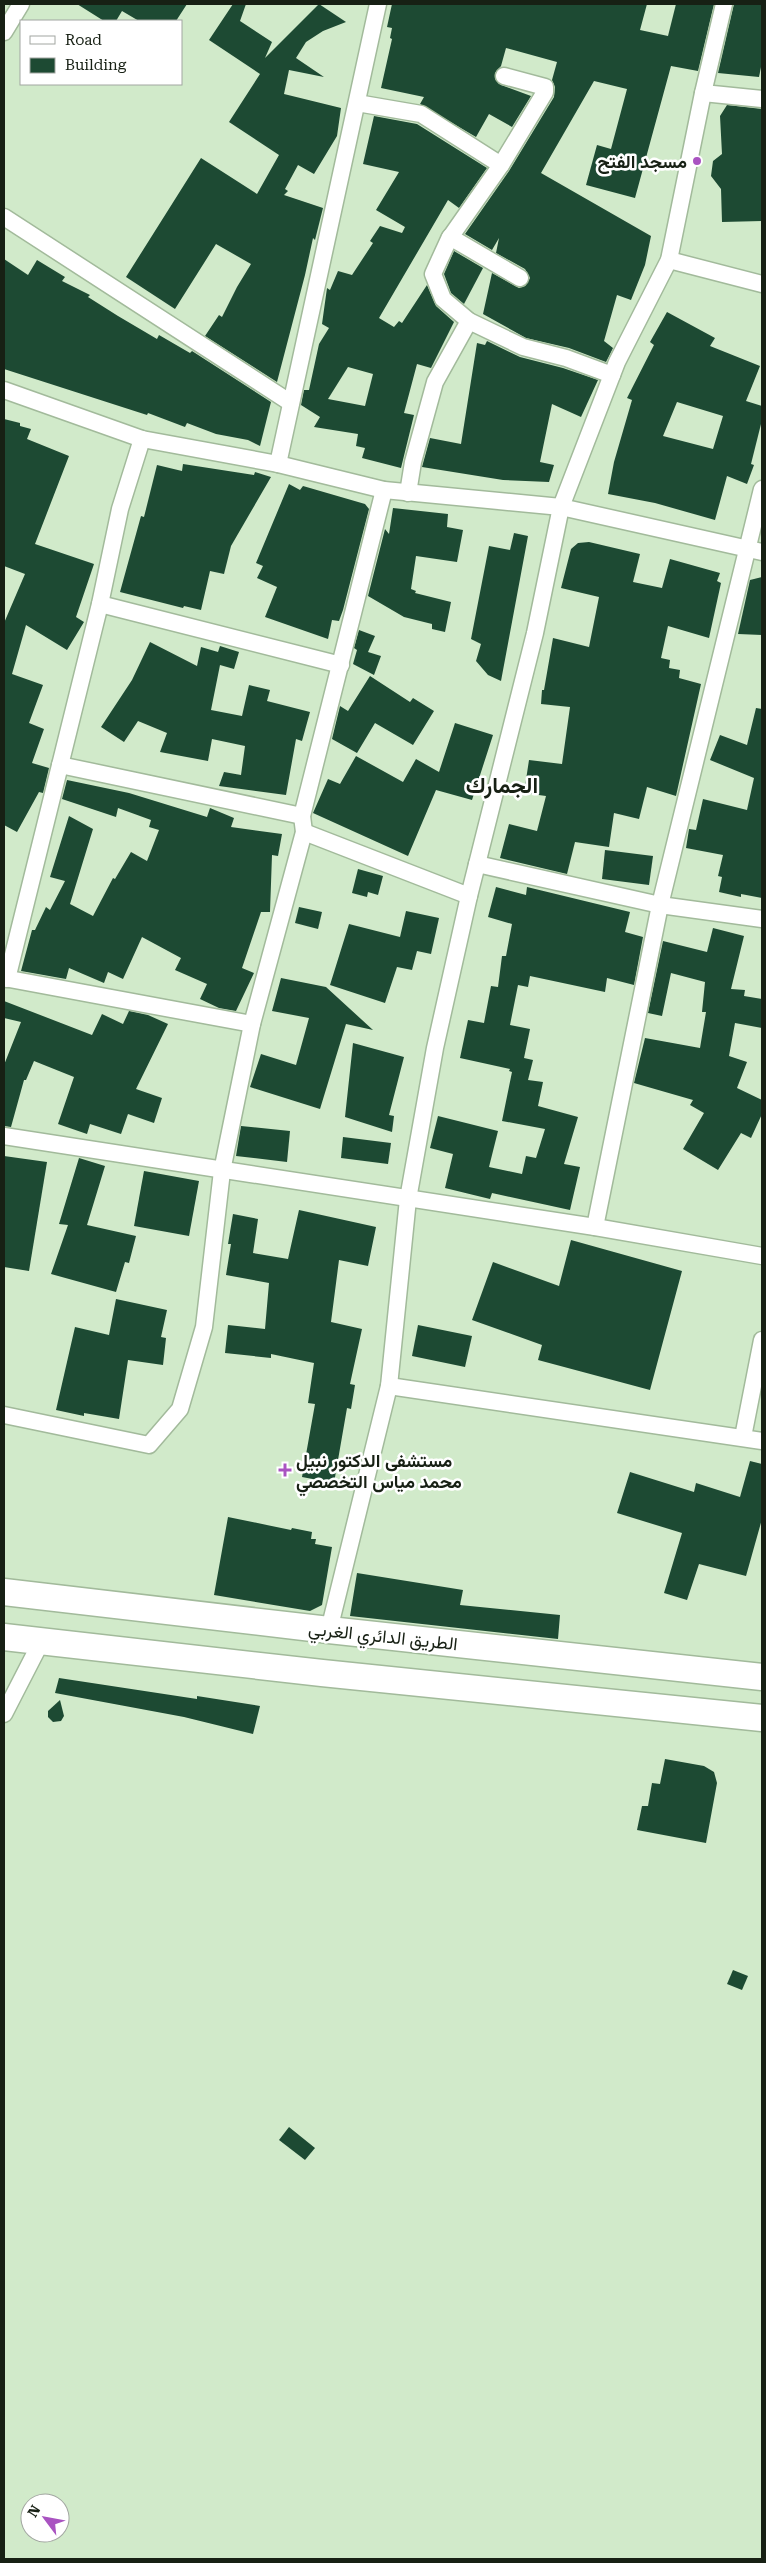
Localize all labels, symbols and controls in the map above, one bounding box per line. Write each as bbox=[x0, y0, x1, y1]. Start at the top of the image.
legend bbox=[20, 20, 182, 85]
text: Road bbox=[65, 31, 102, 49]
text: Building bbox=[65, 56, 127, 74]
place label: مسجد الفتح bbox=[597, 151, 687, 174]
marker: مسجد الفتح bbox=[691, 155, 703, 167]
district label: الجمارك bbox=[466, 773, 538, 799]
place label: مستشفى الدكتور نبيل محمد مياس التخصصي bbox=[296, 1450, 462, 1497]
marker: مستشفى الدكتور نبيل محمد مياس التخصصي bbox=[278, 1463, 292, 1477]
street label: الطريق الدائري الغربي bbox=[307, 1618, 459, 1659]
north arrow bbox=[20, 2493, 70, 2543]
text: N bbox=[24, 2502, 44, 2520]

